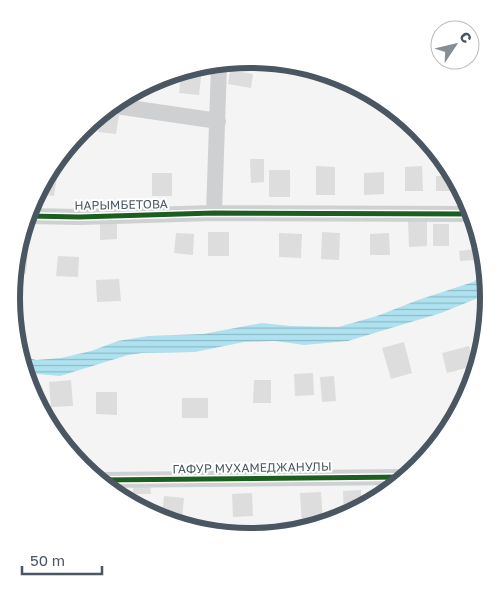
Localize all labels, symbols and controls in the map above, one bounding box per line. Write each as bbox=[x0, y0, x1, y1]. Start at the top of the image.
north arrow bbox=[430, 20, 480, 70]
text: С bbox=[456, 28, 476, 46]
street label: НАРЫМБЕТОВА bbox=[74, 196, 168, 213]
street label: ГАФУР МУХАМЕДЖАНУЛЫ bbox=[172, 459, 332, 476]
scale bar bbox=[22, 544, 102, 576]
text: 50 m bbox=[30, 551, 65, 569]

